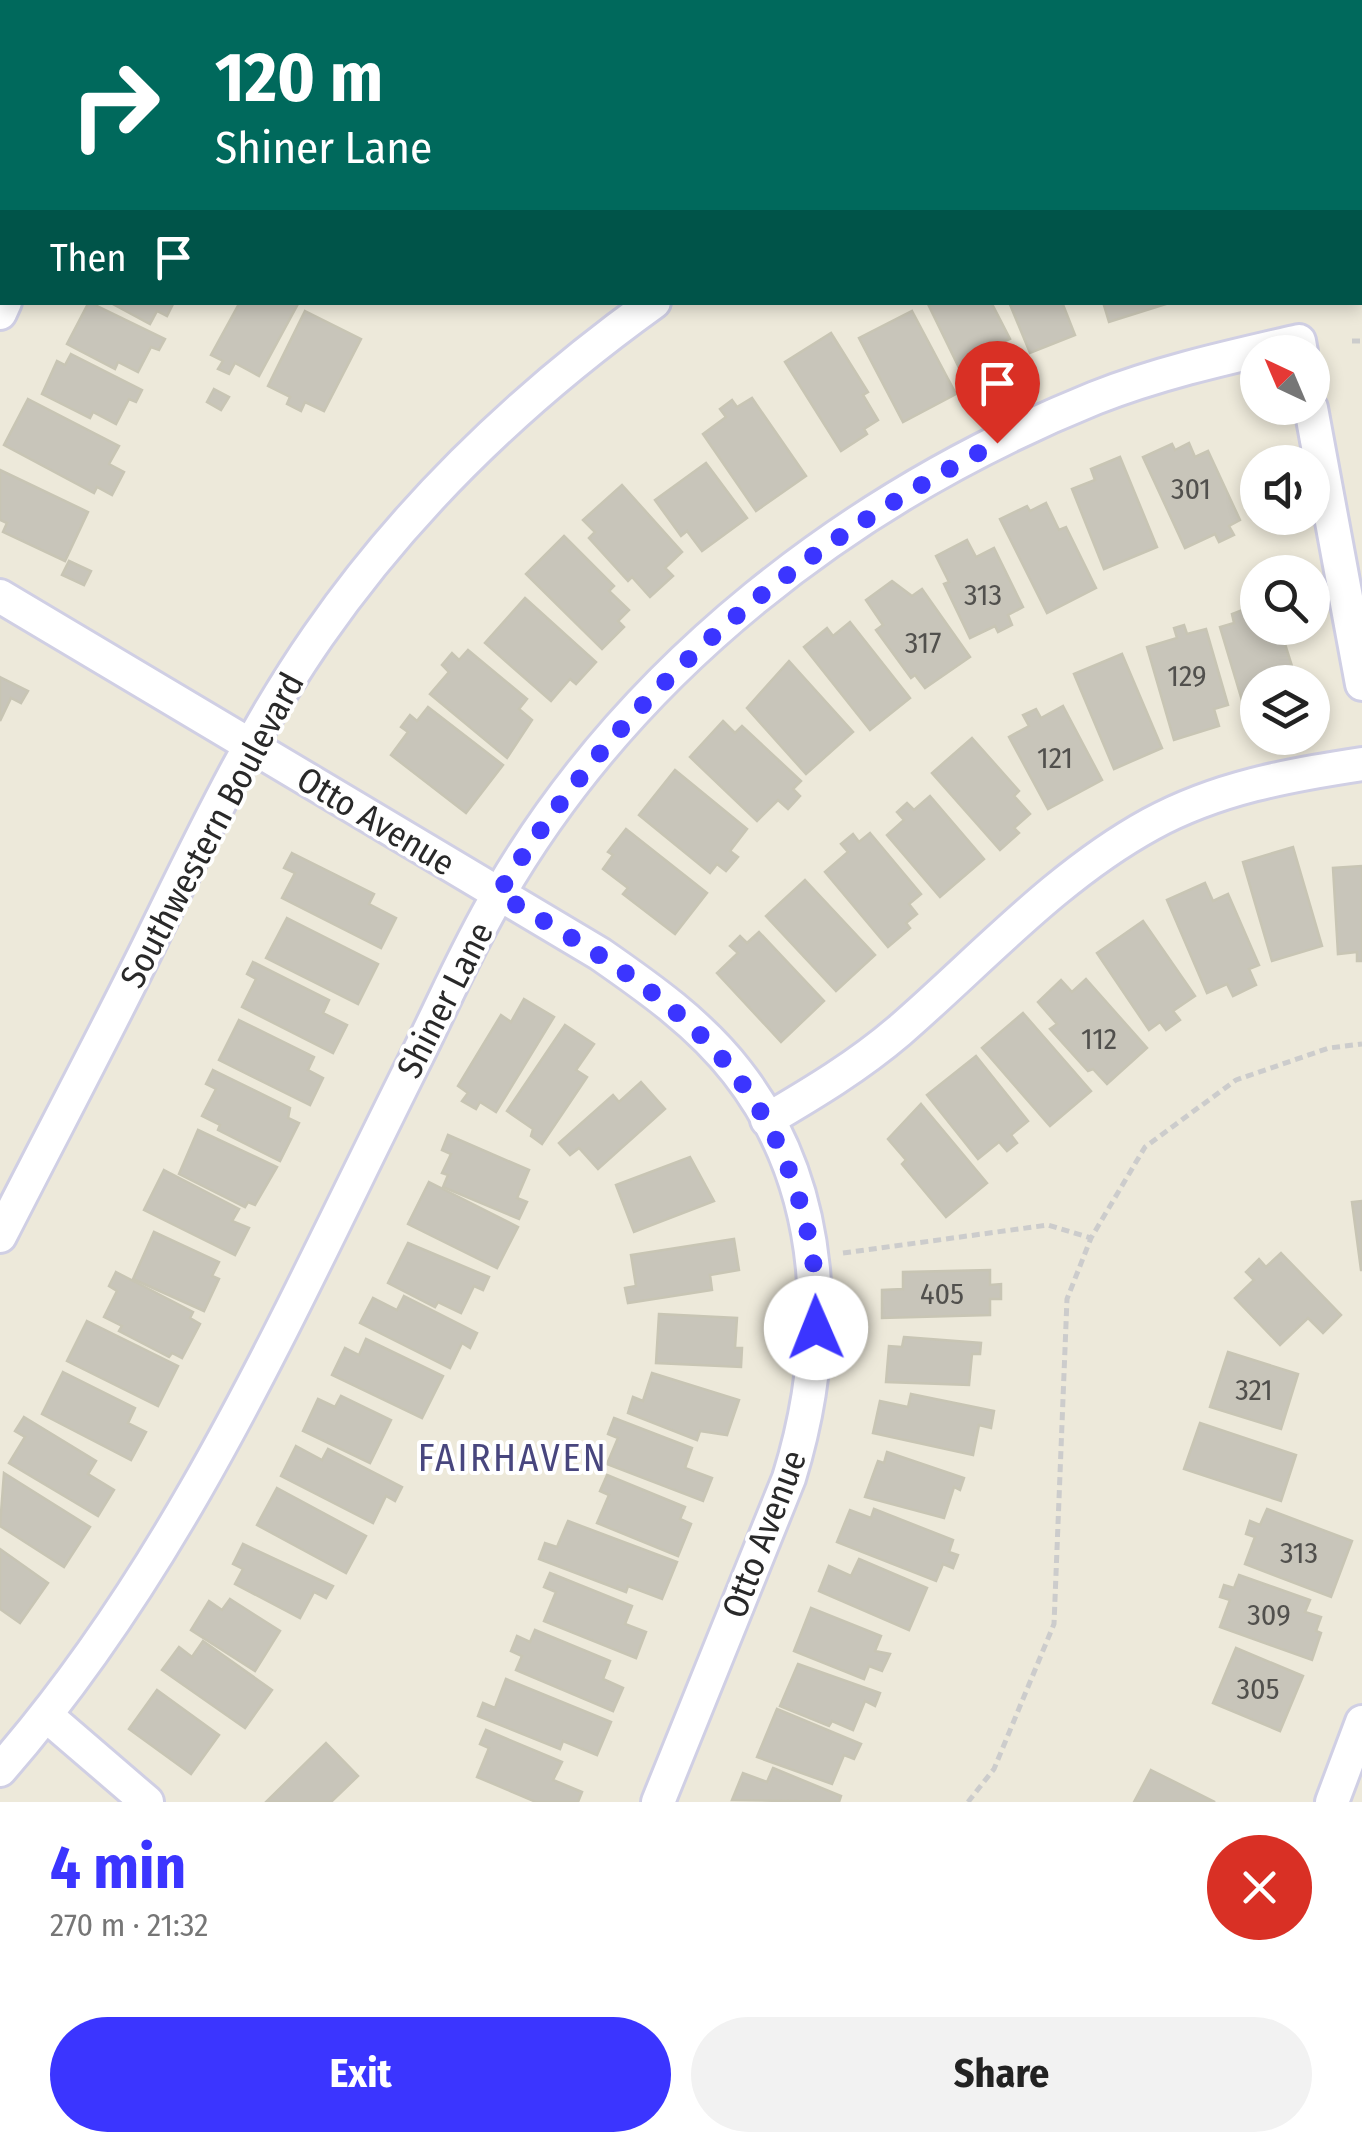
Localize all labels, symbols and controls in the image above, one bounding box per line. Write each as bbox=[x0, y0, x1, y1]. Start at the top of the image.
text: 120 m bbox=[215, 36, 383, 120]
icon: right bbox=[50, 40, 180, 170]
text: Shiner Lane bbox=[215, 121, 432, 175]
icon: arrive bbox=[146, 230, 201, 285]
text: Then bbox=[50, 235, 126, 281]
north arrow bbox=[1240, 335, 1330, 425]
map controls bbox=[1240, 335, 1330, 755]
pin bbox=[955, 341, 1040, 444]
icon: arrive bbox=[970, 356, 1025, 411]
button: sound bbox=[1240, 445, 1330, 535]
house number: 301 bbox=[1171, 471, 1211, 507]
button: search bbox=[1240, 555, 1330, 645]
house number: 313 bbox=[964, 577, 1002, 613]
house number: 317 bbox=[905, 625, 941, 661]
house number: 129 bbox=[1167, 658, 1207, 694]
street label: Southwestern Boulevard bbox=[111, 665, 313, 995]
button: layers bbox=[1240, 665, 1330, 755]
house number: 121 bbox=[1037, 740, 1073, 776]
street label: Otto Avenue bbox=[290, 758, 462, 884]
street label: Shiner Lane bbox=[388, 915, 502, 1085]
house number: 112 bbox=[1081, 1021, 1117, 1057]
position arrow bbox=[764, 1276, 868, 1380]
house number: 405 bbox=[920, 1276, 964, 1312]
house number: 321 bbox=[1235, 1372, 1273, 1408]
district label: FAIRHAVEN bbox=[418, 1435, 608, 1481]
street label: Otto Avenue bbox=[713, 1444, 815, 1624]
house number: 313 bbox=[1280, 1535, 1318, 1571]
house number: 309 bbox=[1247, 1597, 1291, 1633]
house number: 305 bbox=[1237, 1671, 1279, 1707]
text: 4 min bbox=[50, 1832, 186, 1904]
button: close bbox=[1207, 1835, 1312, 1940]
text: 270 m · 21:32 bbox=[50, 1906, 208, 1944]
button: Exit bbox=[50, 2017, 671, 2132]
button: Share bbox=[691, 2017, 1312, 2132]

